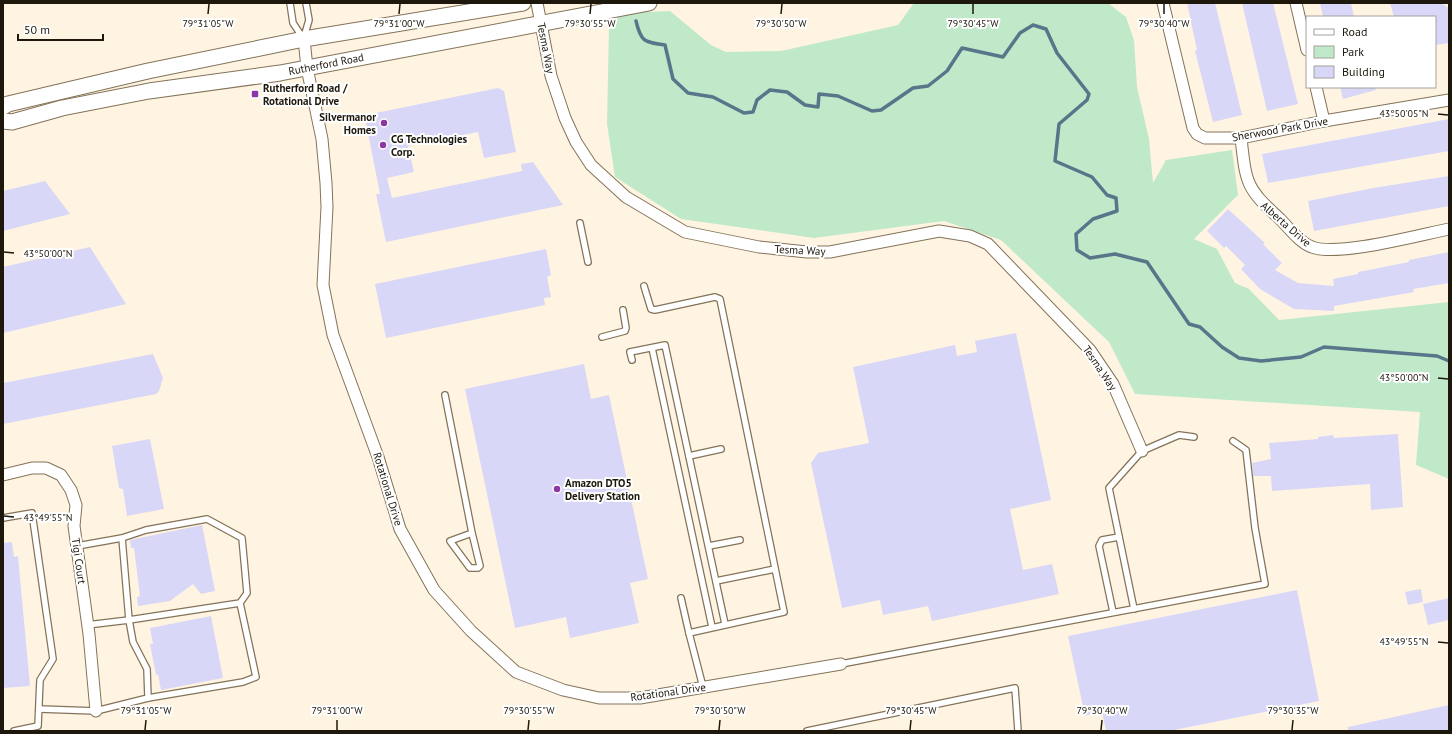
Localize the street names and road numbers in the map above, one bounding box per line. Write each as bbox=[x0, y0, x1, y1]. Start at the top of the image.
street label: Tesma Way bbox=[534, 21, 558, 75]
street label: Rutherford Road bbox=[287, 50, 365, 78]
street label: Sherwood Park Drive bbox=[1231, 114, 1330, 144]
street label: Alberta Drive bbox=[1258, 198, 1314, 250]
street label: Tesma Way bbox=[774, 242, 827, 258]
street label: Tesma Way bbox=[1080, 343, 1121, 394]
street label: Rotational Drive bbox=[370, 451, 406, 528]
street label: Tigi Court bbox=[69, 537, 89, 585]
street label: Rotational Drive bbox=[629, 680, 707, 704]

